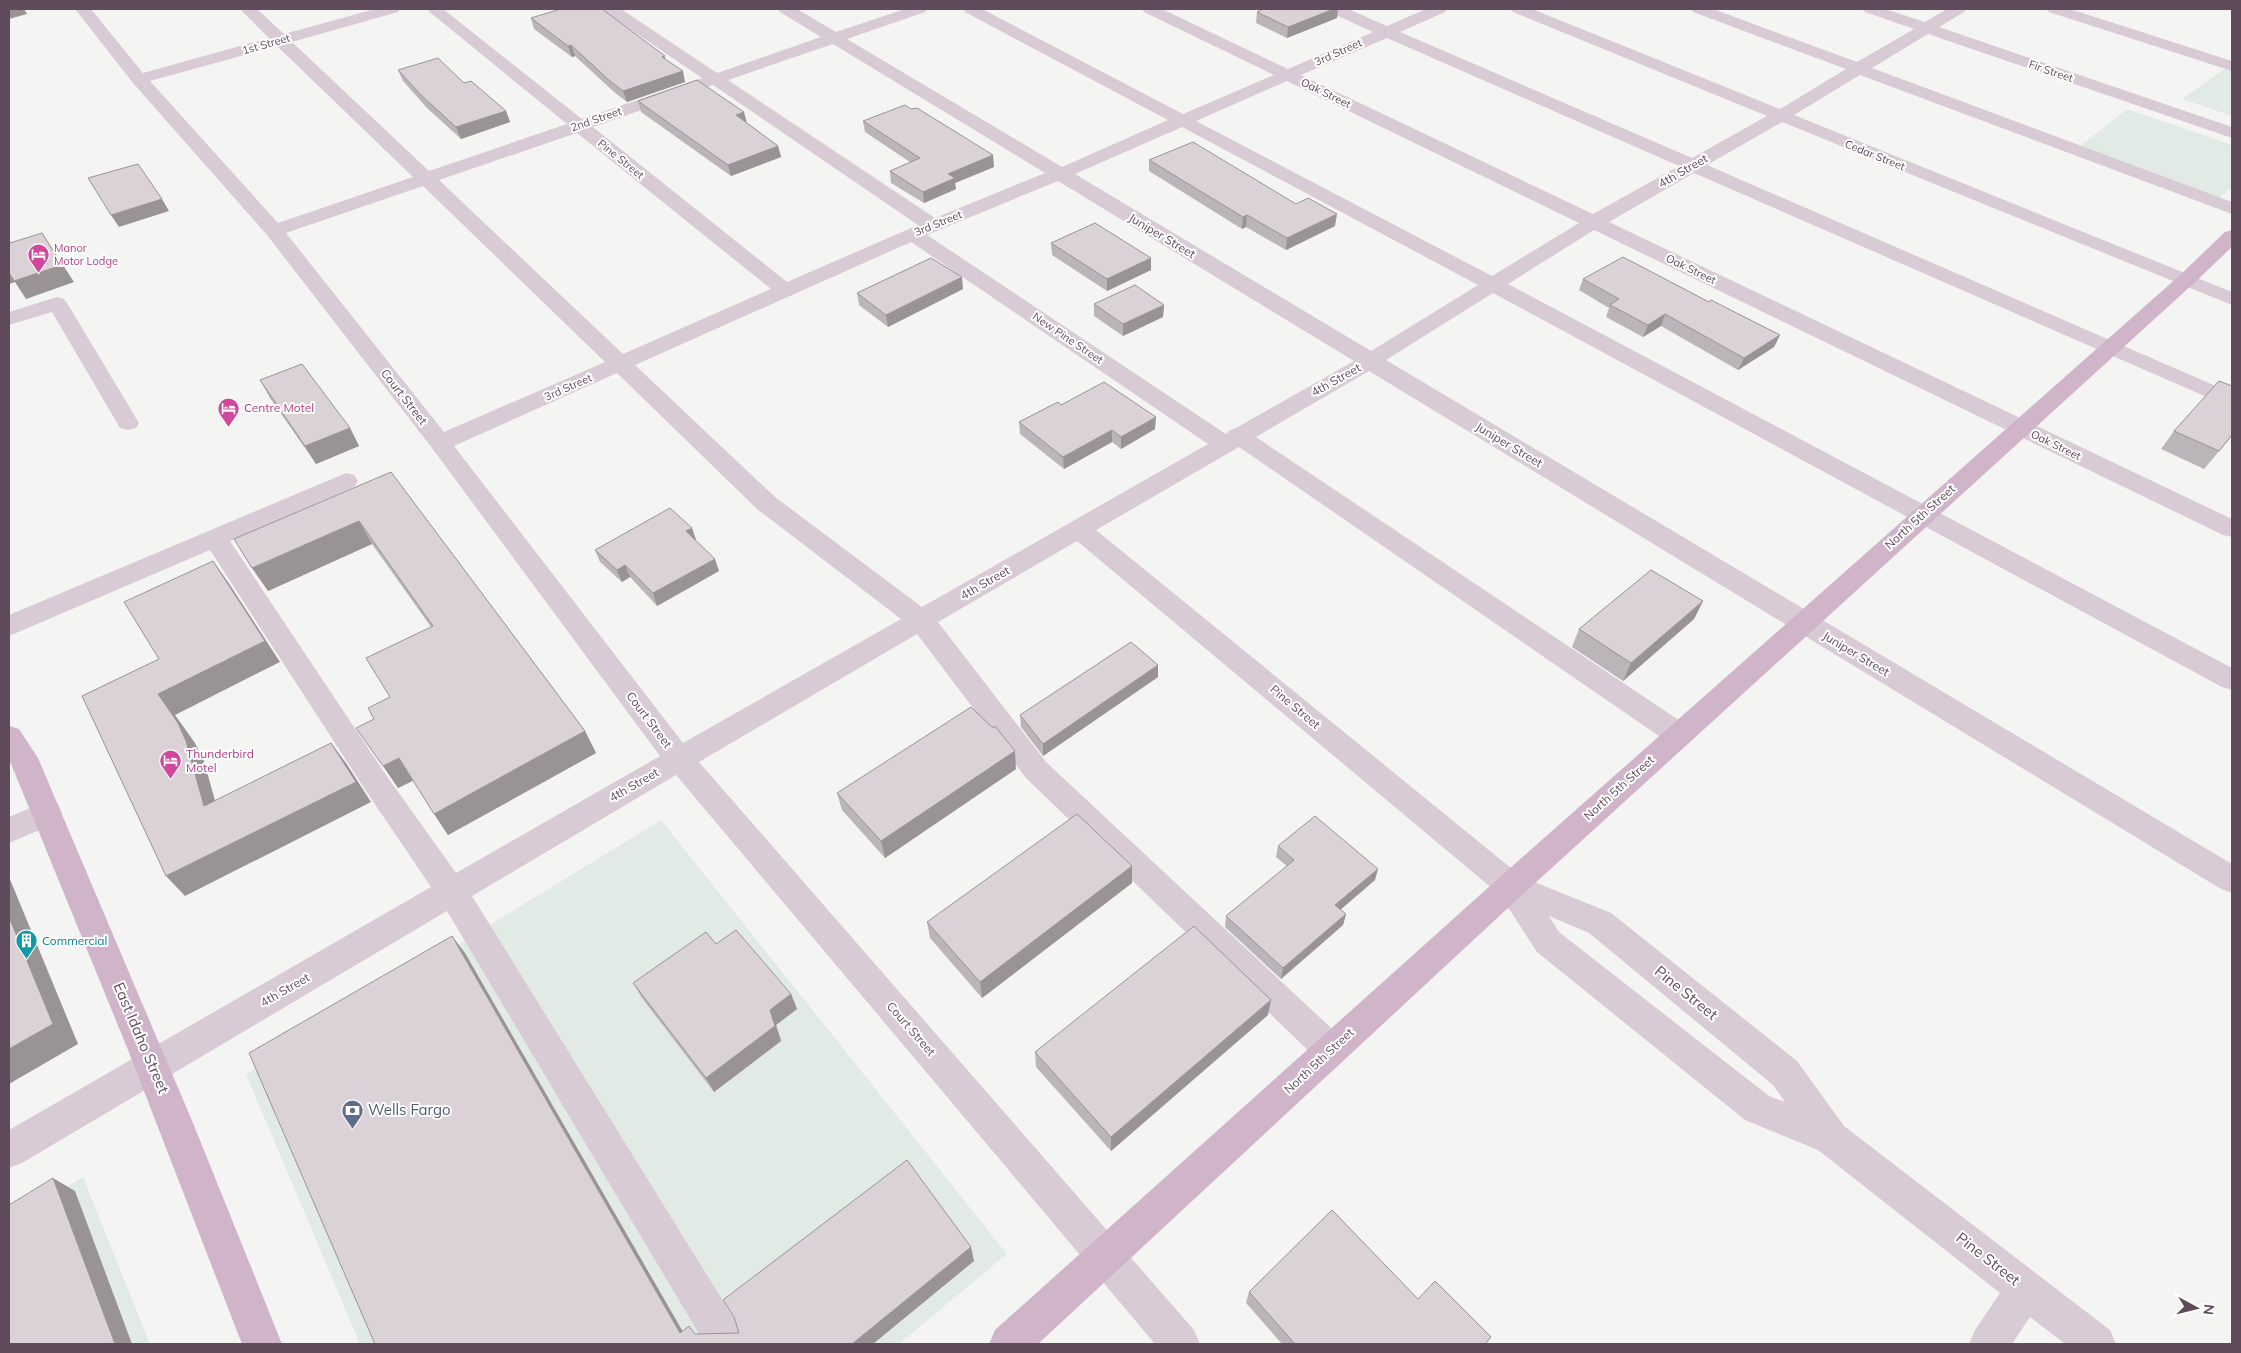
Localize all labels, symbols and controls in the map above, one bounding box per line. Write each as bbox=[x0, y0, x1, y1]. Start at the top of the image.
street label: 1st Street bbox=[240, 30, 292, 58]
street label: 3rd Street bbox=[1312, 35, 1364, 69]
street label: Fir Street bbox=[2027, 57, 2075, 85]
street label: Oak Street bbox=[1299, 75, 1353, 111]
street label: 2nd Street bbox=[569, 104, 623, 134]
street label: Pine Street bbox=[595, 136, 647, 182]
street label: Cedar Street bbox=[1843, 137, 1907, 173]
street label: 4th Street bbox=[1655, 150, 1710, 191]
street label: 3rd Street bbox=[912, 207, 964, 239]
street label: Juniper Street bbox=[1126, 210, 1198, 261]
place label: Manor Motor Lodge bbox=[54, 241, 118, 268]
hotel icon: Manor Motor Lodge bbox=[26, 242, 50, 273]
street label: Oak Street bbox=[1664, 251, 1718, 287]
street label: New Pine Street bbox=[1030, 309, 1106, 367]
street label: 4th Street bbox=[1308, 360, 1363, 399]
street label: Court Street bbox=[378, 366, 431, 428]
street label: 3rd Street bbox=[542, 370, 594, 404]
hotel icon: Centre Motel bbox=[216, 396, 240, 427]
place label: Centre Motel bbox=[244, 400, 314, 415]
street label: Juniper Street bbox=[1473, 419, 1545, 470]
street label: Oak Street bbox=[2029, 427, 2083, 463]
street label: North 5th Street bbox=[1881, 481, 1958, 552]
street label: 4th Street bbox=[957, 562, 1012, 603]
street label: Juniper Street bbox=[1820, 628, 1892, 679]
street label: Pine Street bbox=[1267, 681, 1323, 732]
street label: Court Street bbox=[623, 689, 675, 751]
place label: Thunderbird Motel bbox=[186, 746, 254, 775]
hotel icon: Thunderbird Motel bbox=[158, 749, 182, 780]
street label: North 5th Street bbox=[1580, 752, 1657, 823]
street label: 4th Street bbox=[606, 764, 661, 805]
building icon: Commercial bbox=[14, 929, 38, 960]
place label: Commercial bbox=[42, 933, 107, 948]
street label: Pine Street bbox=[1651, 961, 1722, 1024]
street label: 4th Street bbox=[257, 969, 312, 1010]
street label: East Idaho Street bbox=[109, 979, 173, 1096]
street label: Court Street bbox=[884, 999, 939, 1059]
street label: North 5th Street bbox=[1281, 1025, 1357, 1097]
bank icon: Wells Fargo bbox=[340, 1098, 364, 1129]
place label: Wells Fargo bbox=[368, 1100, 451, 1119]
street label: Pine Street bbox=[1953, 1228, 2024, 1289]
north arrow bbox=[2171, 1283, 2221, 1333]
text: N bbox=[2199, 1303, 2218, 1316]

